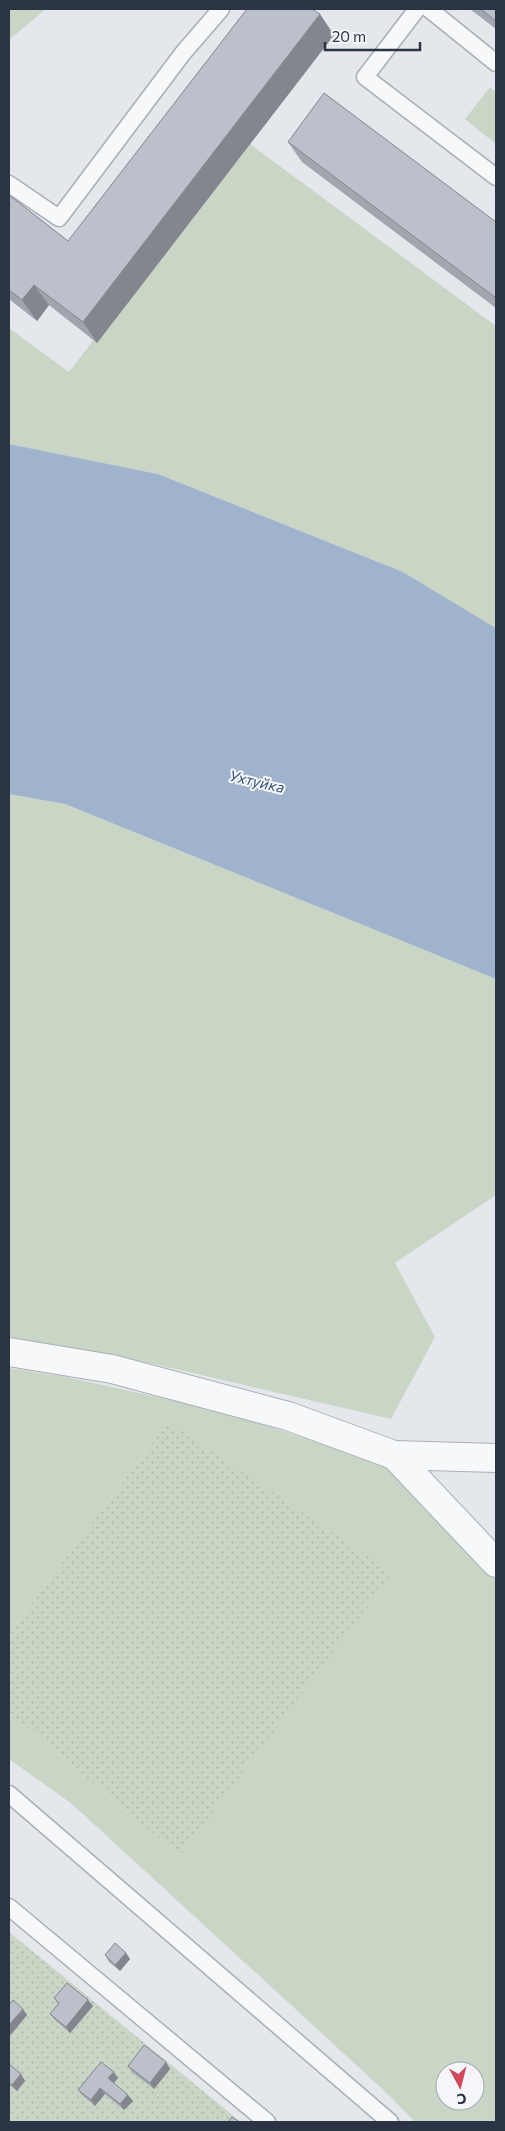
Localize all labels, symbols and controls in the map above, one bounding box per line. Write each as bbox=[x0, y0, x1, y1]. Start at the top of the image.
scale bar bbox=[325, 20, 420, 52]
text: 20 m bbox=[332, 27, 366, 45]
water label: Ухтуйка bbox=[228, 766, 287, 796]
north arrow bbox=[435, 2061, 485, 2111]
text: С bbox=[456, 2090, 467, 2108]

